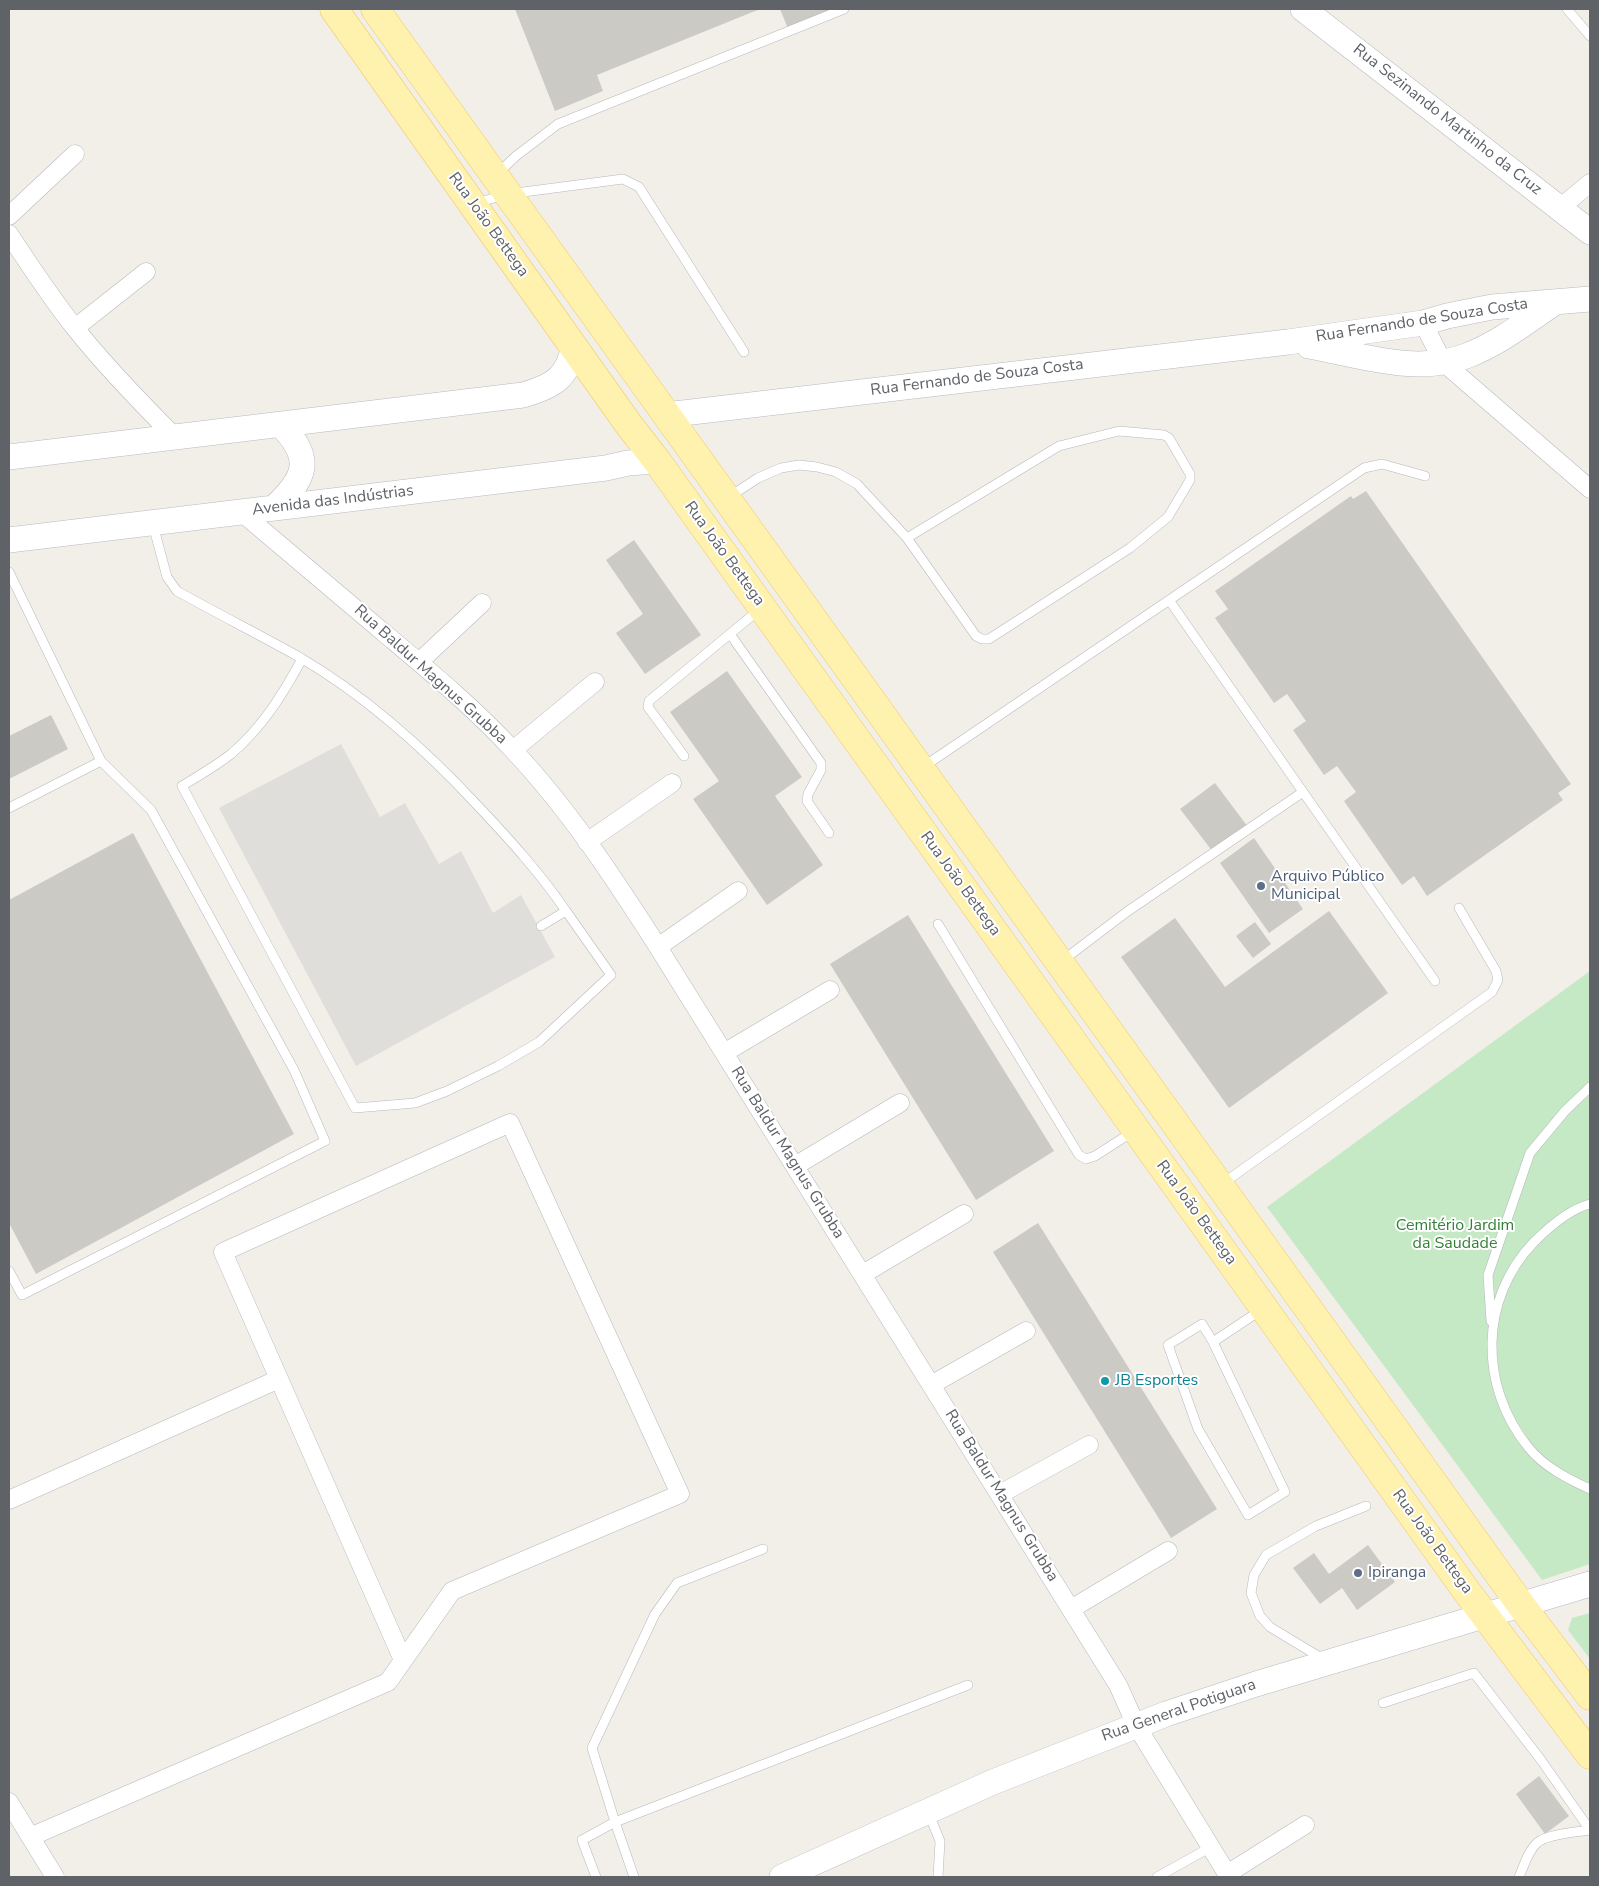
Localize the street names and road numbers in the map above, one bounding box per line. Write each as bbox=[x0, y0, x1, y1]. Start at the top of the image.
street label: Rua Sezinando Martinho da Cruz bbox=[1349, 40, 1545, 200]
street label: Rua João Bettega bbox=[444, 169, 532, 281]
street label: Rua Fernando de Souza Costa bbox=[1315, 295, 1529, 347]
street label: Rua Fernando de Souza Costa bbox=[869, 355, 1085, 401]
street label: Avenida das Indústrias bbox=[251, 482, 415, 520]
street label: Rua João Bettega bbox=[680, 498, 768, 610]
street label: Rua Baldur Magnus Grubba bbox=[350, 601, 510, 749]
street label: Rua João Bettega bbox=[916, 828, 1004, 940]
street label: Rua Baldur Magnus Grubba bbox=[726, 1063, 848, 1243]
street label: Rua João Bettega bbox=[1152, 1157, 1240, 1269]
street label: Rua Baldur Magnus Grubba bbox=[940, 1406, 1062, 1586]
street label: Rua João Bettega bbox=[1388, 1486, 1476, 1598]
street label: Rua General Potiguara bbox=[1099, 1676, 1259, 1746]

